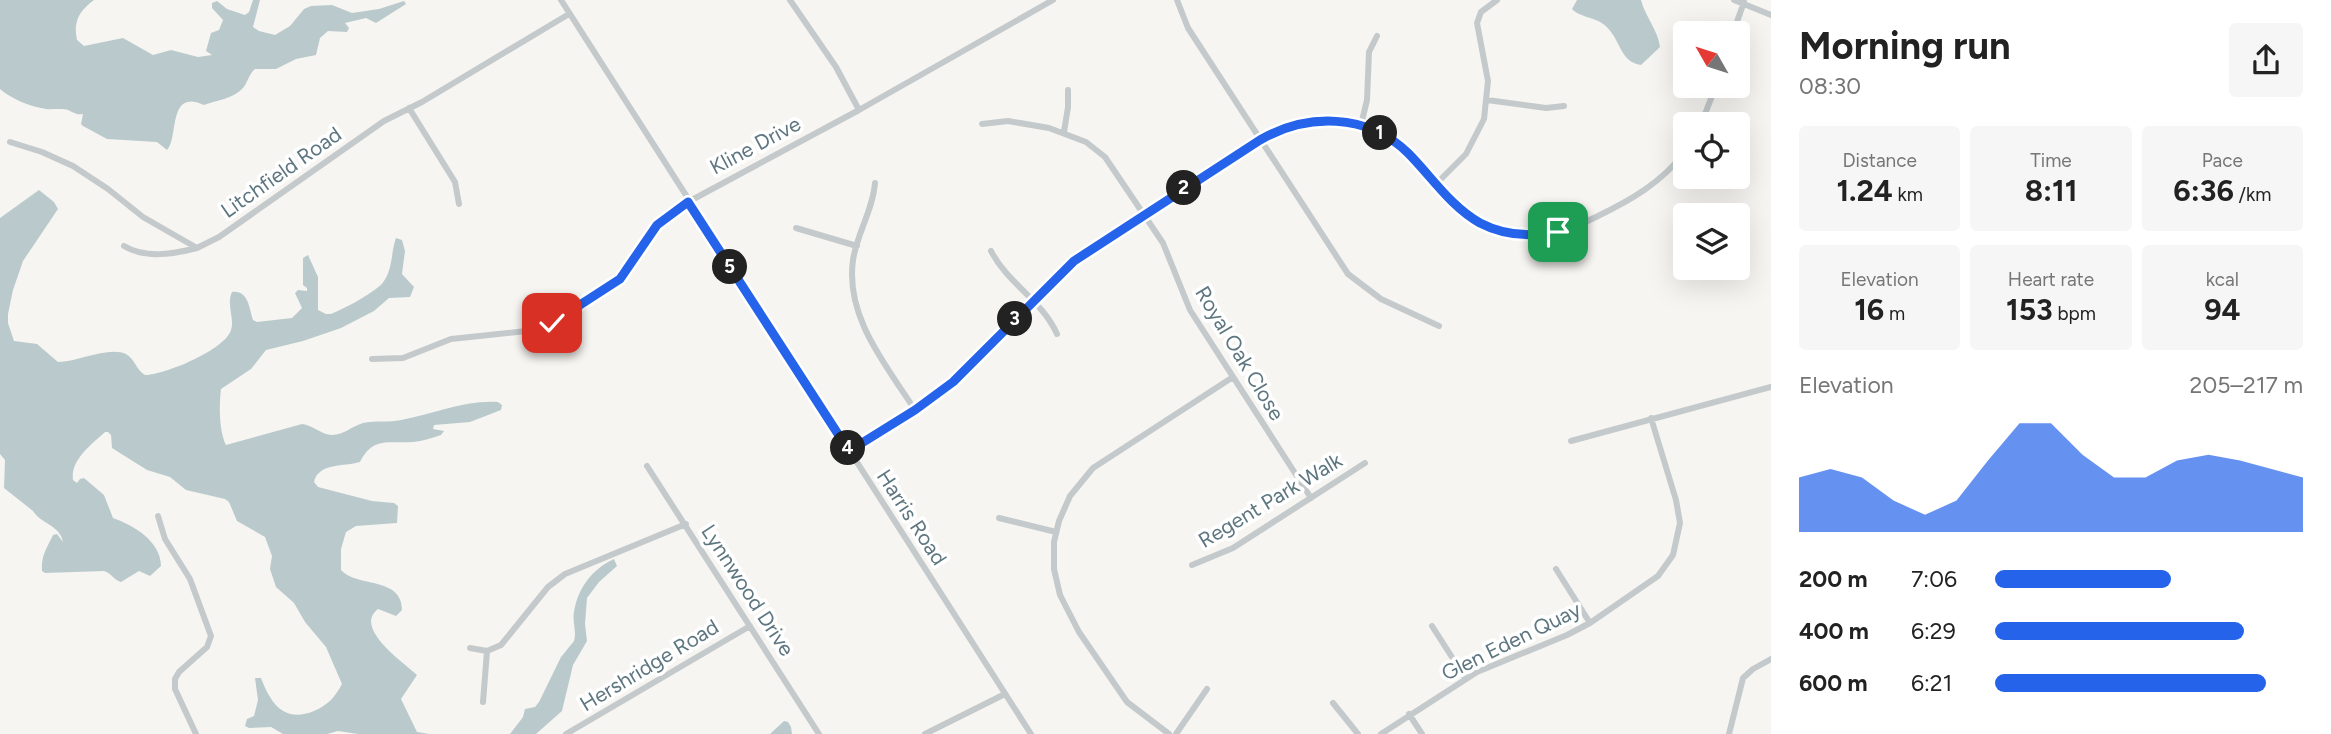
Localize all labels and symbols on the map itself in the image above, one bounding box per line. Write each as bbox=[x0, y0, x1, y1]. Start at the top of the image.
north arrow bbox=[1673, 21, 1750, 98]
street label: Kline Drive bbox=[705, 111, 805, 179]
pin: 1 bbox=[1362, 116, 1398, 150]
street label: Litchfield Road bbox=[216, 121, 346, 223]
pin: 2 bbox=[1166, 170, 1202, 206]
pin bbox=[1528, 202, 1588, 262]
pin: 5 bbox=[712, 250, 748, 284]
street label: Royal Oak Close bbox=[1190, 281, 1290, 425]
pin bbox=[522, 293, 582, 353]
pin: 3 bbox=[998, 302, 1032, 336]
pin: 4 bbox=[830, 430, 866, 466]
street label: Regent Park Walk bbox=[1194, 447, 1347, 553]
street label: Harris Road bbox=[872, 465, 952, 569]
street label: Lynnwood Drive bbox=[696, 520, 800, 660]
street label: Glen Eden Quay bbox=[1437, 597, 1585, 685]
street label: Hershridge Road bbox=[575, 614, 723, 716]

